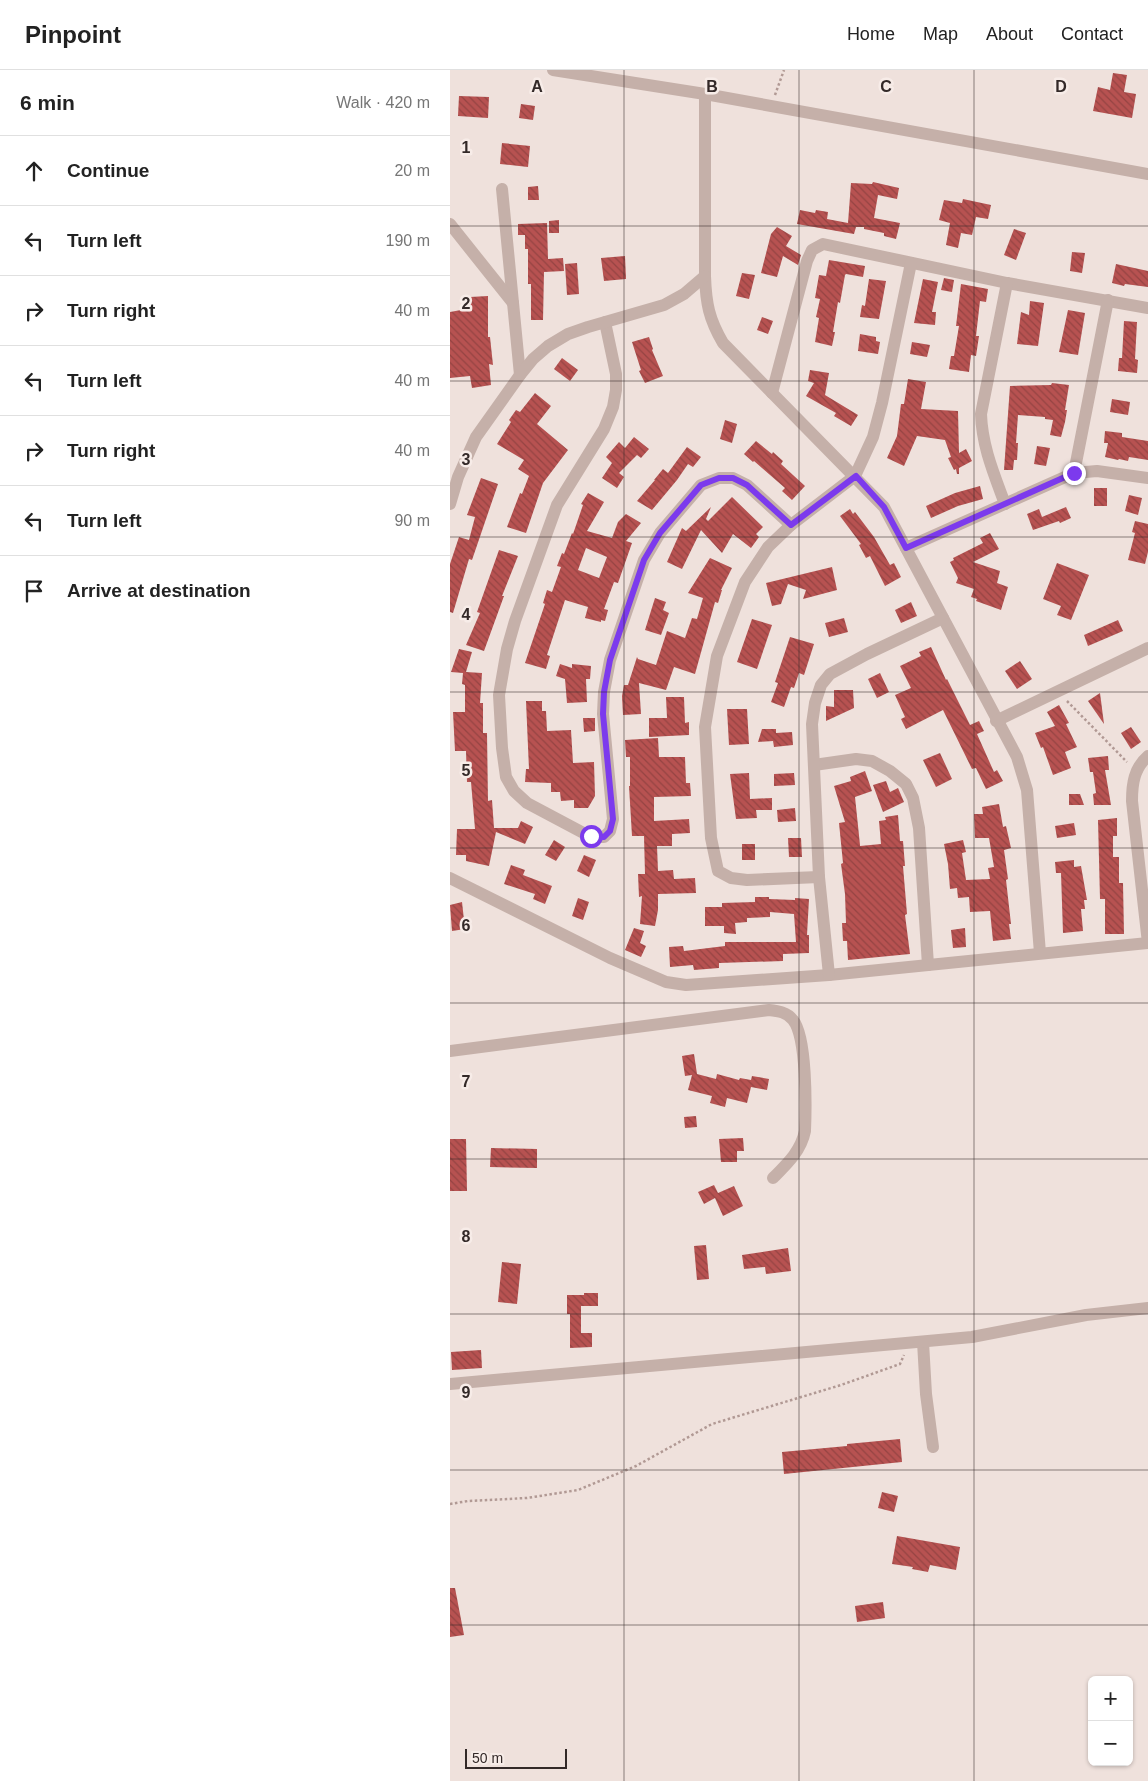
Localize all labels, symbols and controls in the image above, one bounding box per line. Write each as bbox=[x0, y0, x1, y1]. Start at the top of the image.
text: Pinpoint bbox=[25, 21, 121, 48]
text: Home bbox=[847, 24, 895, 44]
text: Map bbox=[923, 24, 958, 44]
text: About bbox=[986, 24, 1033, 44]
text: Contact bbox=[1061, 24, 1123, 44]
text: A bbox=[531, 78, 543, 95]
text: B bbox=[706, 78, 718, 95]
text: C bbox=[880, 78, 892, 95]
text: D bbox=[1055, 78, 1067, 95]
text: 6 min bbox=[20, 91, 75, 114]
text: Walk · 420 m bbox=[336, 94, 430, 111]
text: 1 bbox=[462, 139, 471, 156]
icon: ahead bbox=[20, 157, 48, 185]
text: Continue bbox=[67, 160, 149, 181]
text: 20 m bbox=[394, 162, 430, 179]
icon: left bbox=[20, 227, 48, 255]
text: Turn left bbox=[67, 230, 142, 251]
text: 190 m bbox=[386, 232, 430, 249]
text: 2 bbox=[462, 295, 471, 312]
icon: right bbox=[20, 297, 48, 325]
text: Turn right bbox=[67, 300, 155, 321]
text: 40 m bbox=[394, 302, 430, 319]
icon: left bbox=[20, 367, 48, 395]
text: Turn left bbox=[67, 370, 142, 391]
text: 40 m bbox=[394, 372, 430, 389]
icon: right bbox=[20, 437, 48, 465]
text: Turn right bbox=[67, 440, 155, 461]
text: 40 m bbox=[394, 442, 430, 459]
text: 3 bbox=[462, 451, 471, 468]
route end bbox=[1063, 462, 1086, 485]
icon: left bbox=[20, 507, 48, 535]
text: Turn left bbox=[67, 510, 142, 531]
text: 90 m bbox=[394, 512, 430, 529]
icon: arrive bbox=[20, 577, 48, 605]
text: Arrive at destination bbox=[67, 580, 251, 601]
text: 4 bbox=[462, 606, 471, 623]
text: 5 bbox=[462, 762, 471, 779]
route start bbox=[580, 825, 603, 848]
text: 6 bbox=[462, 917, 471, 934]
text: 7 bbox=[462, 1073, 471, 1090]
text: 8 bbox=[462, 1228, 471, 1245]
text: 9 bbox=[462, 1384, 471, 1401]
map controls bbox=[1088, 1676, 1133, 1766]
button: + bbox=[1088, 1676, 1133, 1721]
button: − bbox=[1088, 1721, 1133, 1766]
scale bar bbox=[465, 1746, 568, 1769]
text: 50 m bbox=[472, 1750, 503, 1766]

